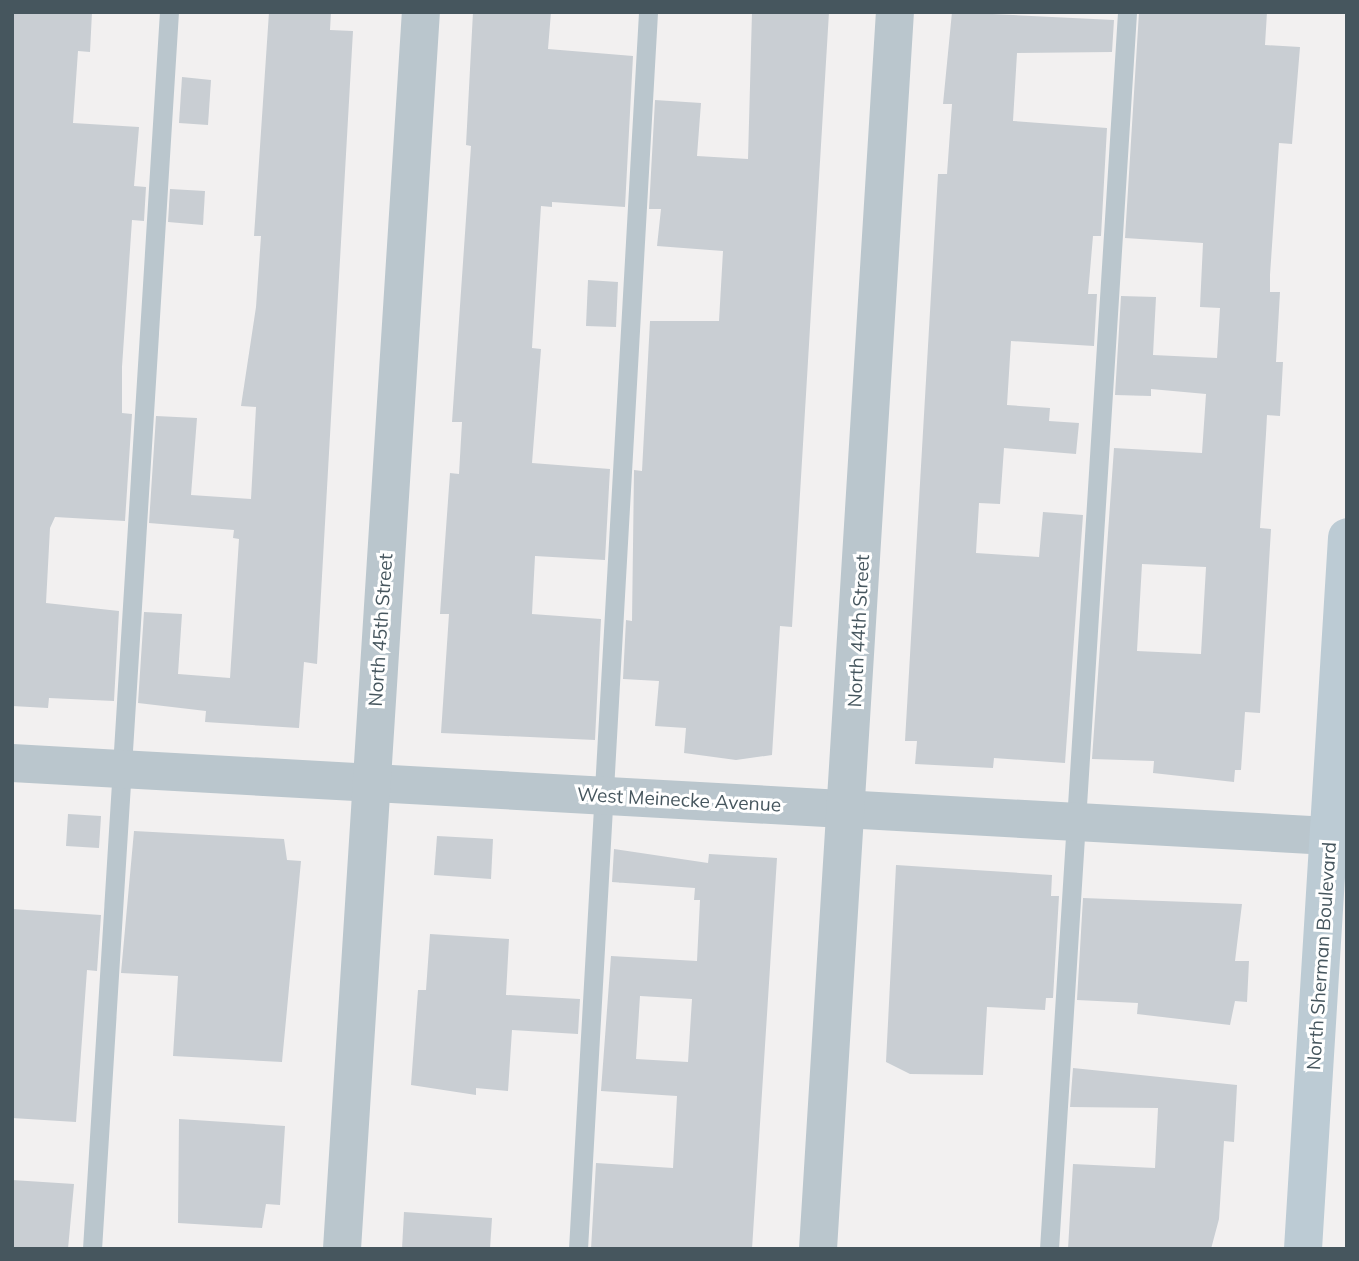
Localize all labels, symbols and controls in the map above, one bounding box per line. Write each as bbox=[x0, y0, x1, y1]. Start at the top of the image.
street label: North 45th Street bbox=[364, 553, 398, 707]
street label: North 44th Street bbox=[844, 554, 874, 708]
street label: West Meinecke Avenue bbox=[576, 783, 782, 817]
street label: North Sherman Boulevard bbox=[1303, 841, 1341, 1071]

